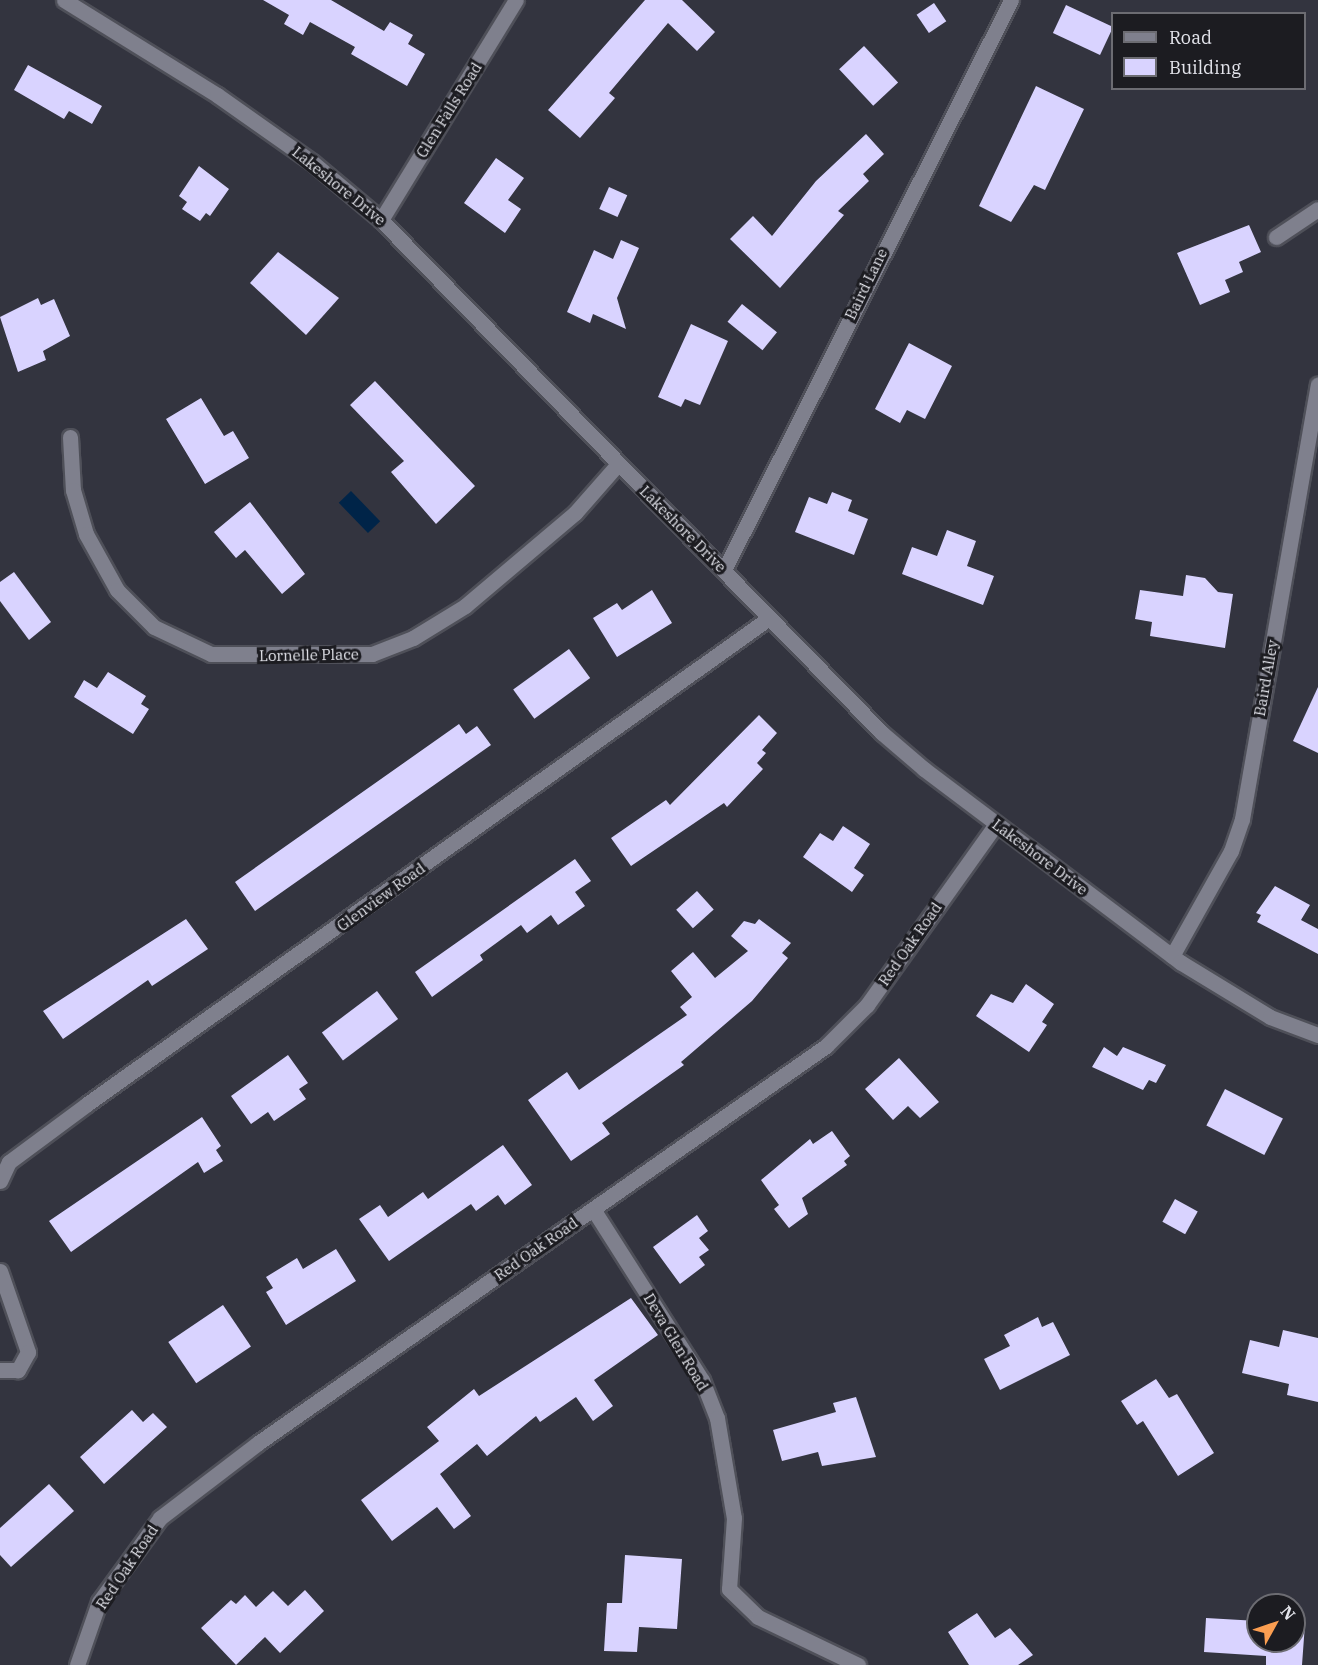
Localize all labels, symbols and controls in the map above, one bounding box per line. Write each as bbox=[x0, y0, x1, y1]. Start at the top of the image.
legend bbox=[1111, 12, 1306, 90]
text: Road bbox=[1169, 26, 1212, 49]
text: Building bbox=[1169, 56, 1241, 79]
street label: Glen Falls Road bbox=[412, 59, 486, 161]
street label: Lakeshore Drive bbox=[289, 143, 389, 229]
street label: Baird Lane bbox=[841, 245, 891, 323]
street label: Lakeshore Drive bbox=[636, 482, 730, 576]
street label: Baird Alley bbox=[1250, 638, 1282, 718]
street label: Lornelle Place bbox=[259, 645, 359, 665]
street label: Lakeshore Drive bbox=[989, 815, 1091, 899]
street label: Glenview Road bbox=[333, 859, 429, 935]
street label: Red Oak Road bbox=[875, 899, 945, 989]
street label: Red Oak Road bbox=[491, 1214, 581, 1284]
street label: Deva Glen Road bbox=[640, 1290, 712, 1394]
street label: Red Oak Road bbox=[92, 1522, 162, 1612]
north arrow bbox=[1246, 1593, 1306, 1653]
text: N bbox=[1277, 1601, 1300, 1624]

